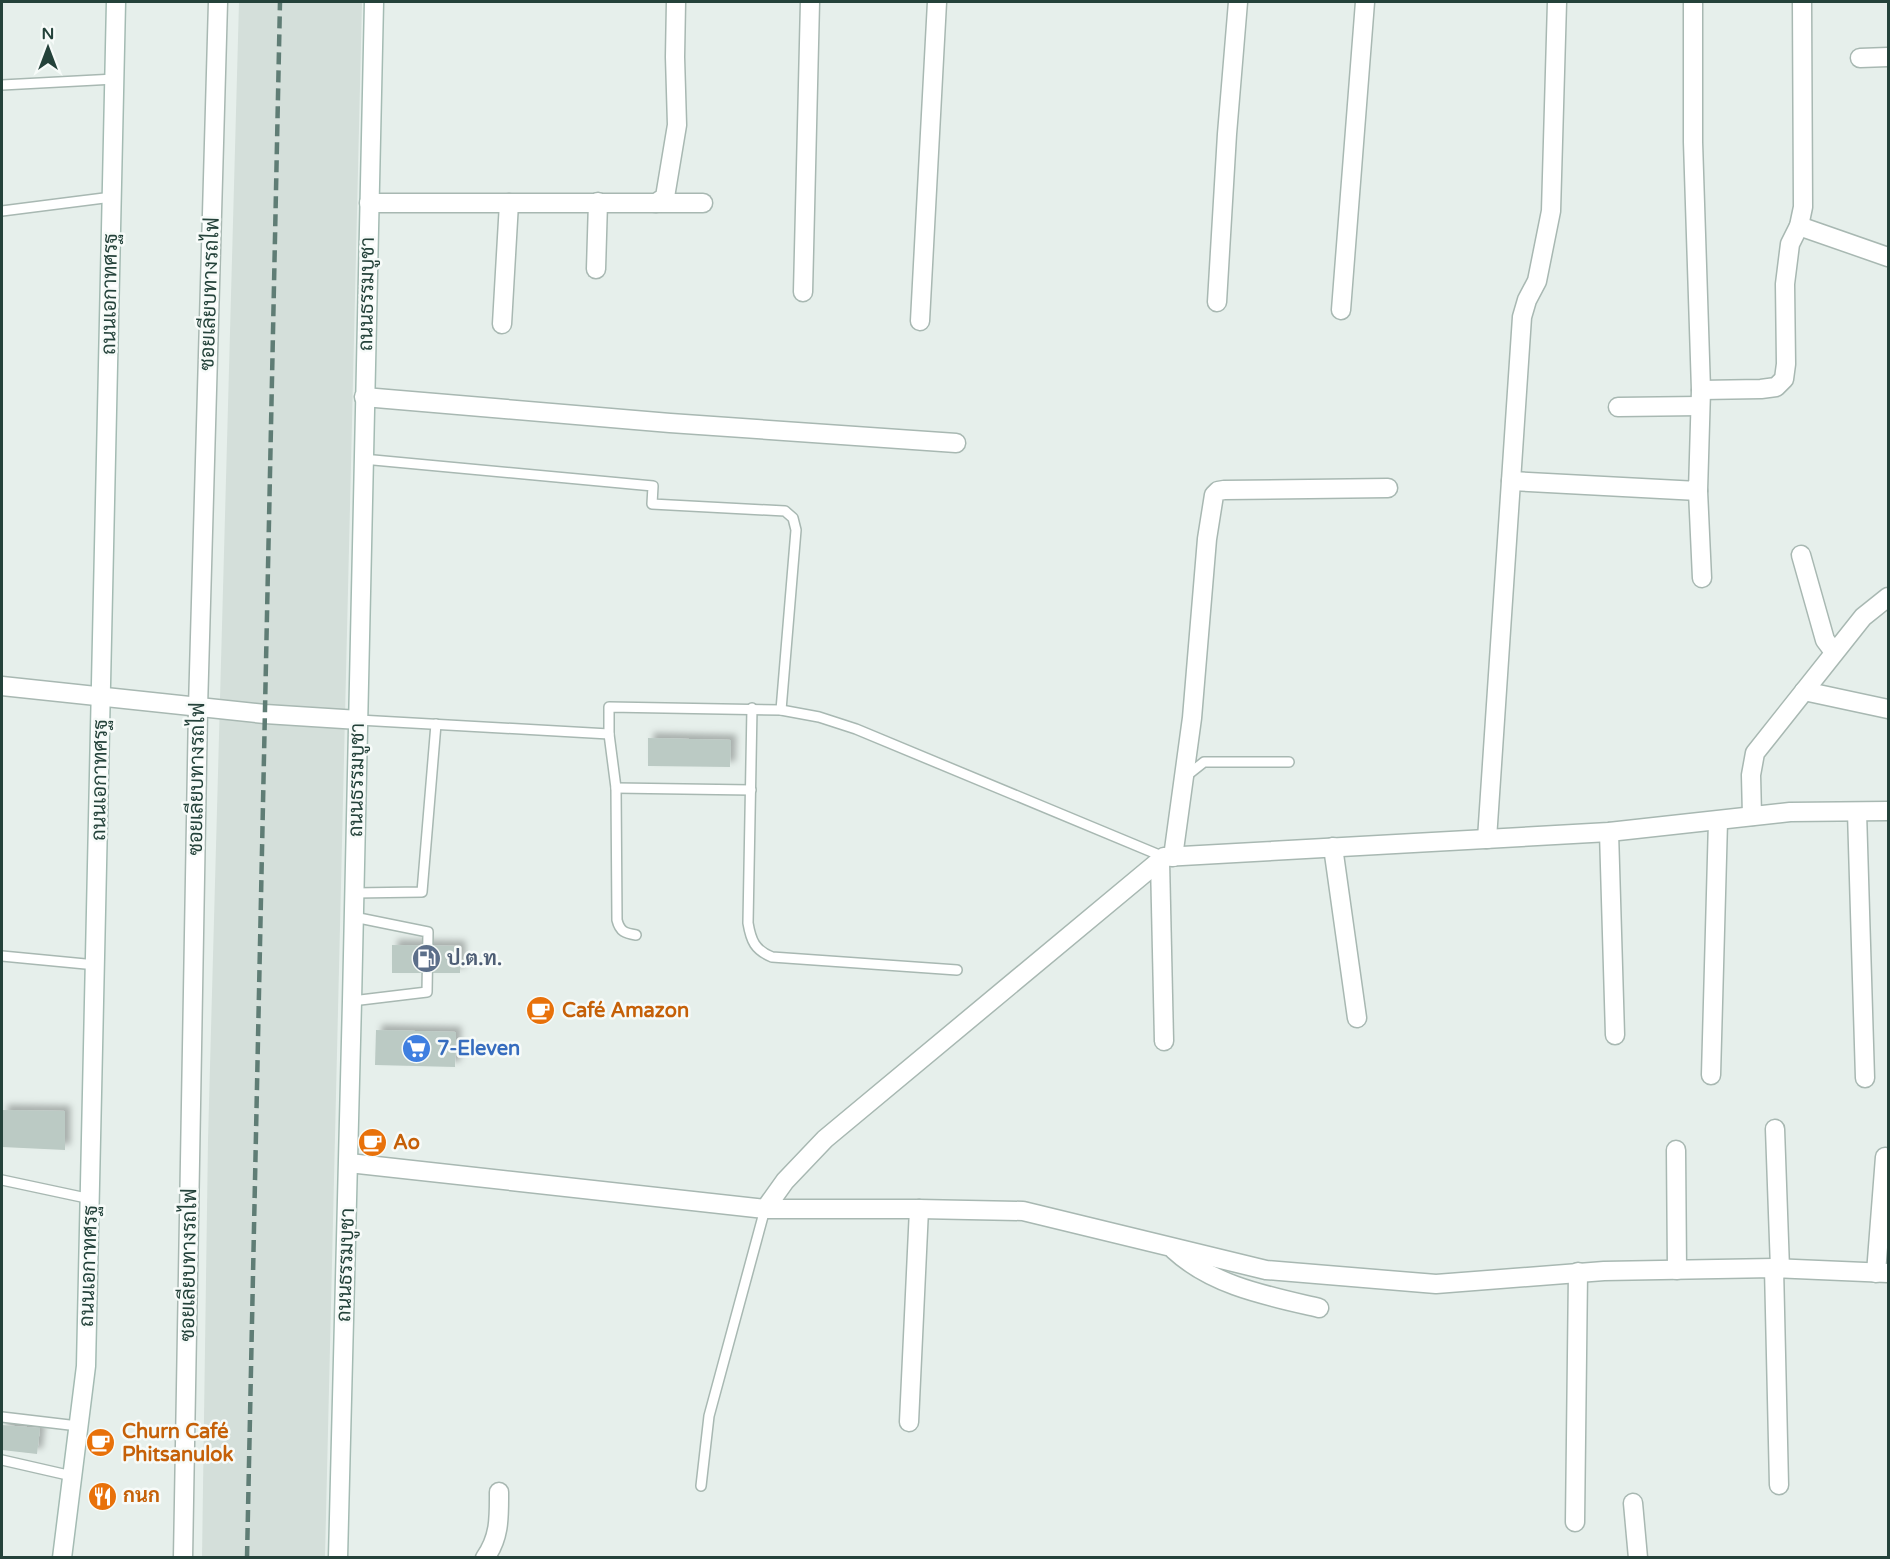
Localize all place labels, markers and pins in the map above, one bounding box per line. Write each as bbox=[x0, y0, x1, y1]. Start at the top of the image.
fuel station icon: ป.ต.ท. bbox=[410, 943, 442, 975]
place label: ป.ต.ท. bbox=[447, 947, 502, 971]
cafe icon: Café Amazon bbox=[525, 995, 557, 1027]
place label: Café Amazon bbox=[562, 999, 689, 1023]
supermarket icon: 7-Eleven bbox=[400, 1033, 432, 1065]
place label: 7-Eleven bbox=[437, 1037, 520, 1061]
cafe icon: Ao bbox=[356, 1127, 388, 1159]
place label: Ao bbox=[393, 1131, 420, 1155]
place label: Churn Café Phitsanulok bbox=[122, 1420, 233, 1467]
cafe icon: Churn Café Phitsanulok bbox=[85, 1427, 117, 1459]
restaurant icon: กนก bbox=[86, 1480, 118, 1512]
place label: กนก bbox=[123, 1484, 160, 1508]

